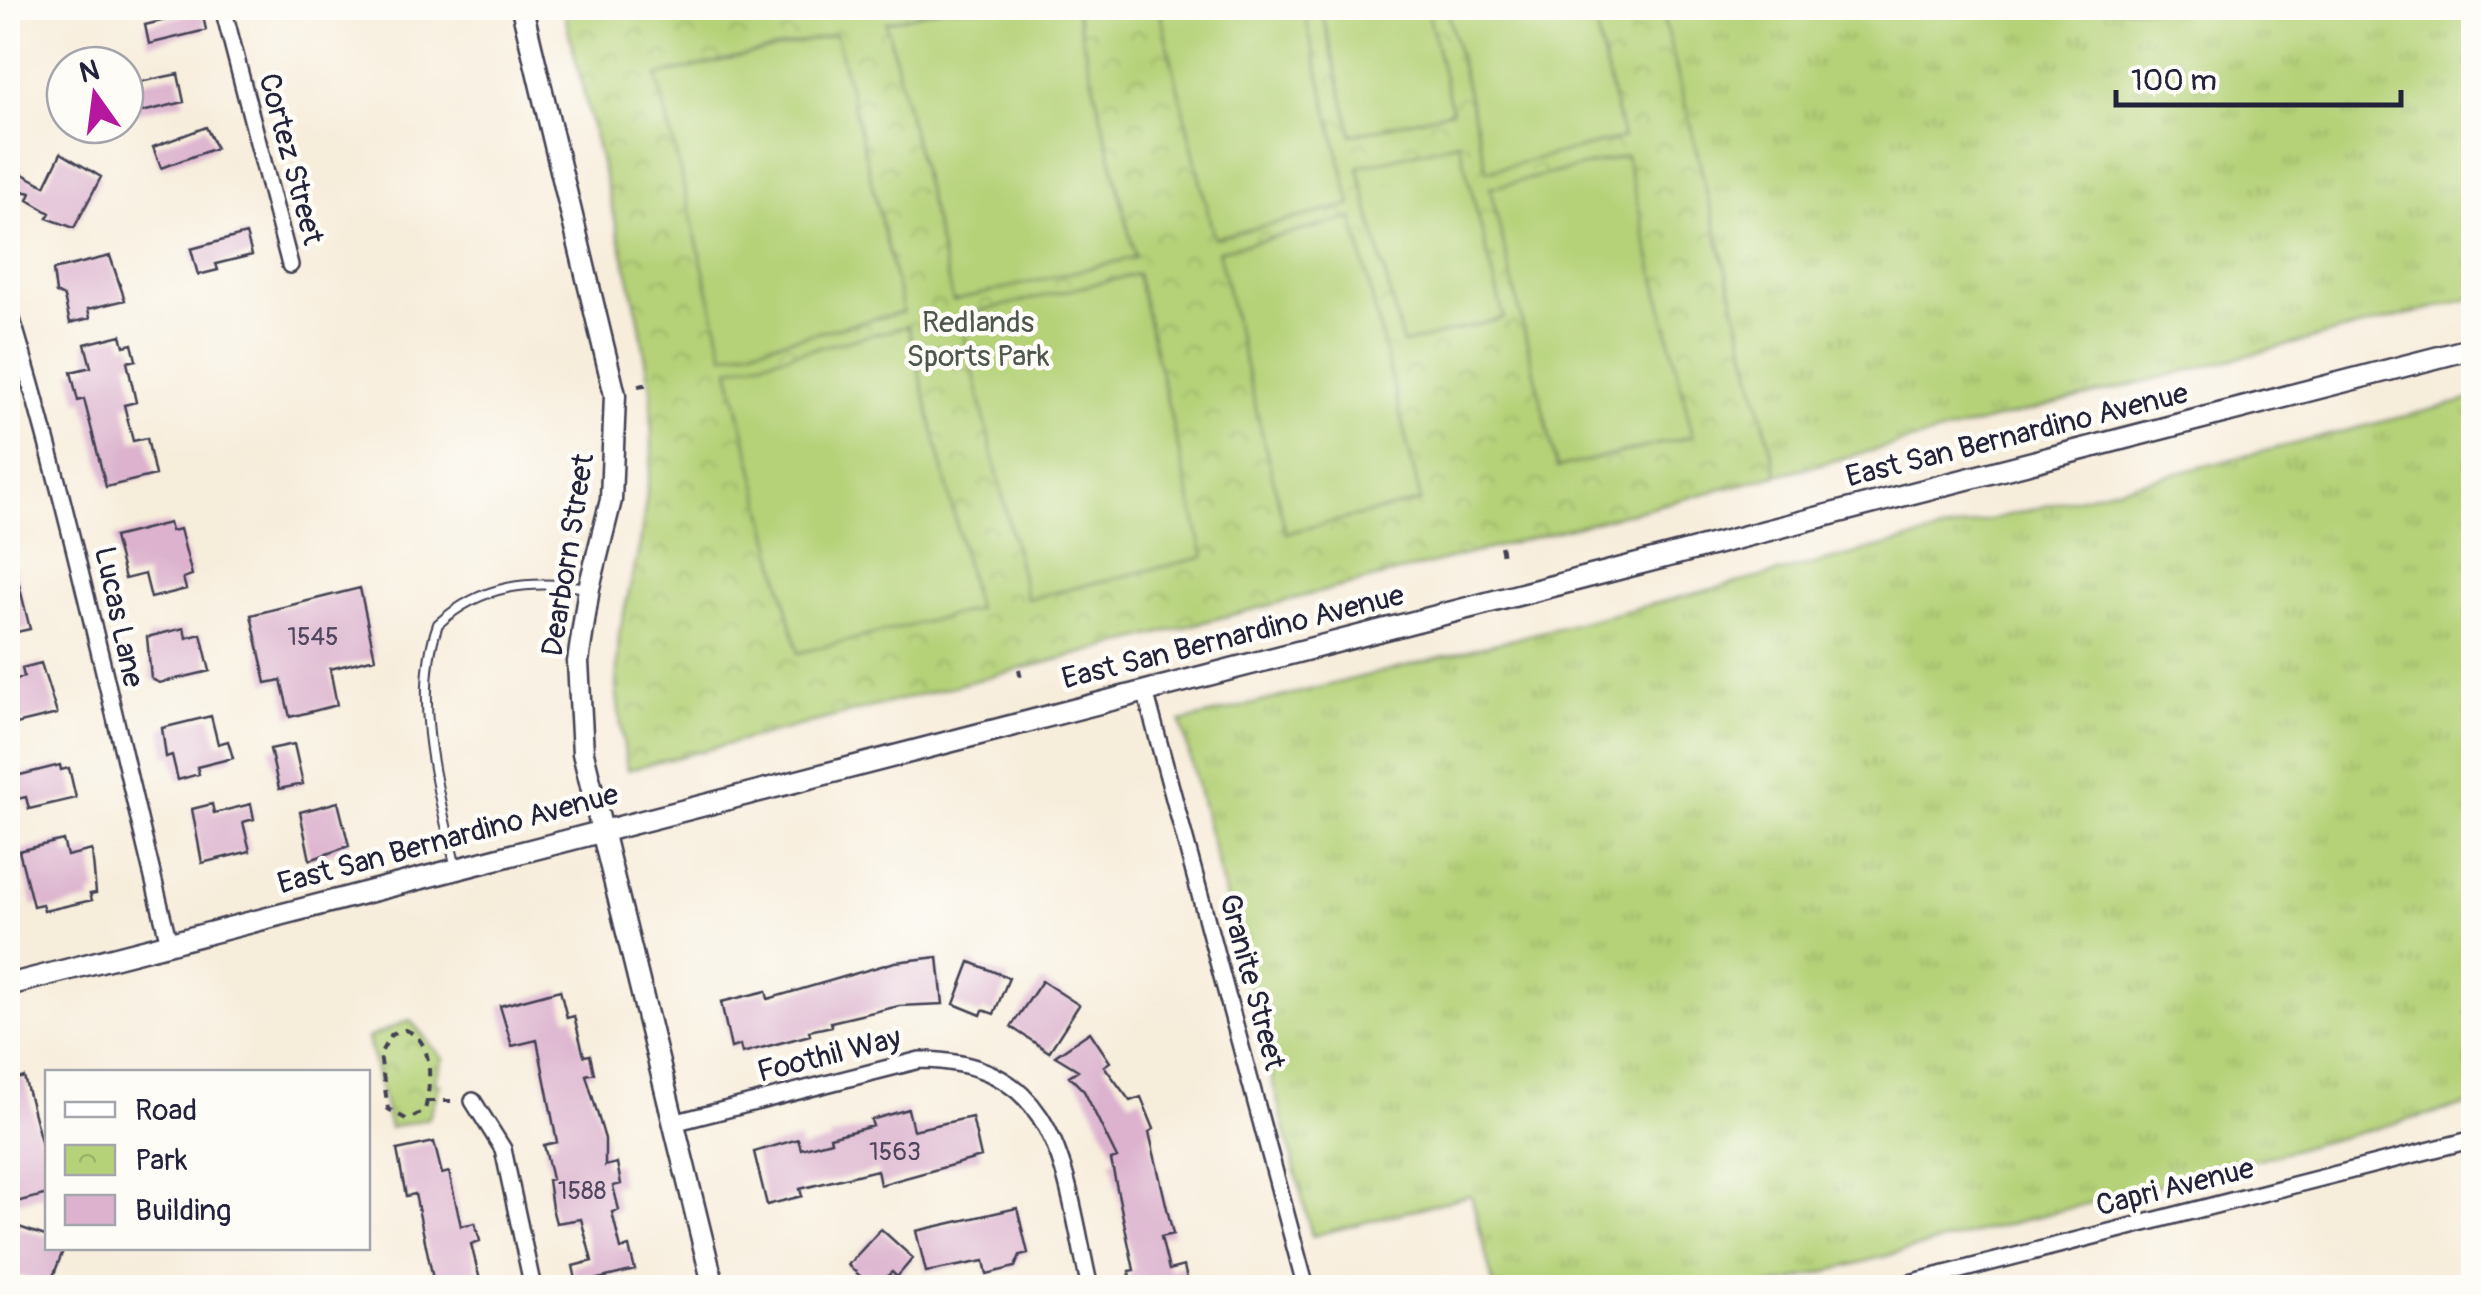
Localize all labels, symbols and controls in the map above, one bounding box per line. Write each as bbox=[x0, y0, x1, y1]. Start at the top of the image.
north arrow bbox=[45, 45, 145, 145]
scale bar bbox=[2116, 45, 2401, 107]
text: N bbox=[76, 53, 103, 91]
text: 100 m bbox=[2131, 62, 2217, 99]
street label: Cortez Street bbox=[250, 69, 332, 250]
park label: Redlands Sports Park bbox=[906, 304, 1050, 375]
street label: East San Bernardino Avenue bbox=[1842, 375, 2192, 495]
street label: Dearborn Street bbox=[534, 450, 602, 659]
street label: Lucas Lane bbox=[86, 543, 152, 691]
street label: East San Bernardino Avenue bbox=[1058, 577, 1408, 697]
house number: 1545 bbox=[287, 622, 339, 653]
street label: East San Bernardino Avenue bbox=[274, 776, 623, 902]
street label: Granite Street bbox=[1211, 890, 1293, 1075]
street label: Foothil Way bbox=[753, 1019, 905, 1091]
legend bbox=[45, 1070, 370, 1250]
text: Road bbox=[135, 1092, 197, 1129]
house number: 1563 bbox=[869, 1137, 921, 1168]
text: Park bbox=[135, 1142, 188, 1179]
street label: Capri Avenue bbox=[2092, 1149, 2258, 1224]
house number: 1588 bbox=[558, 1176, 606, 1207]
text: Building bbox=[135, 1192, 231, 1229]

